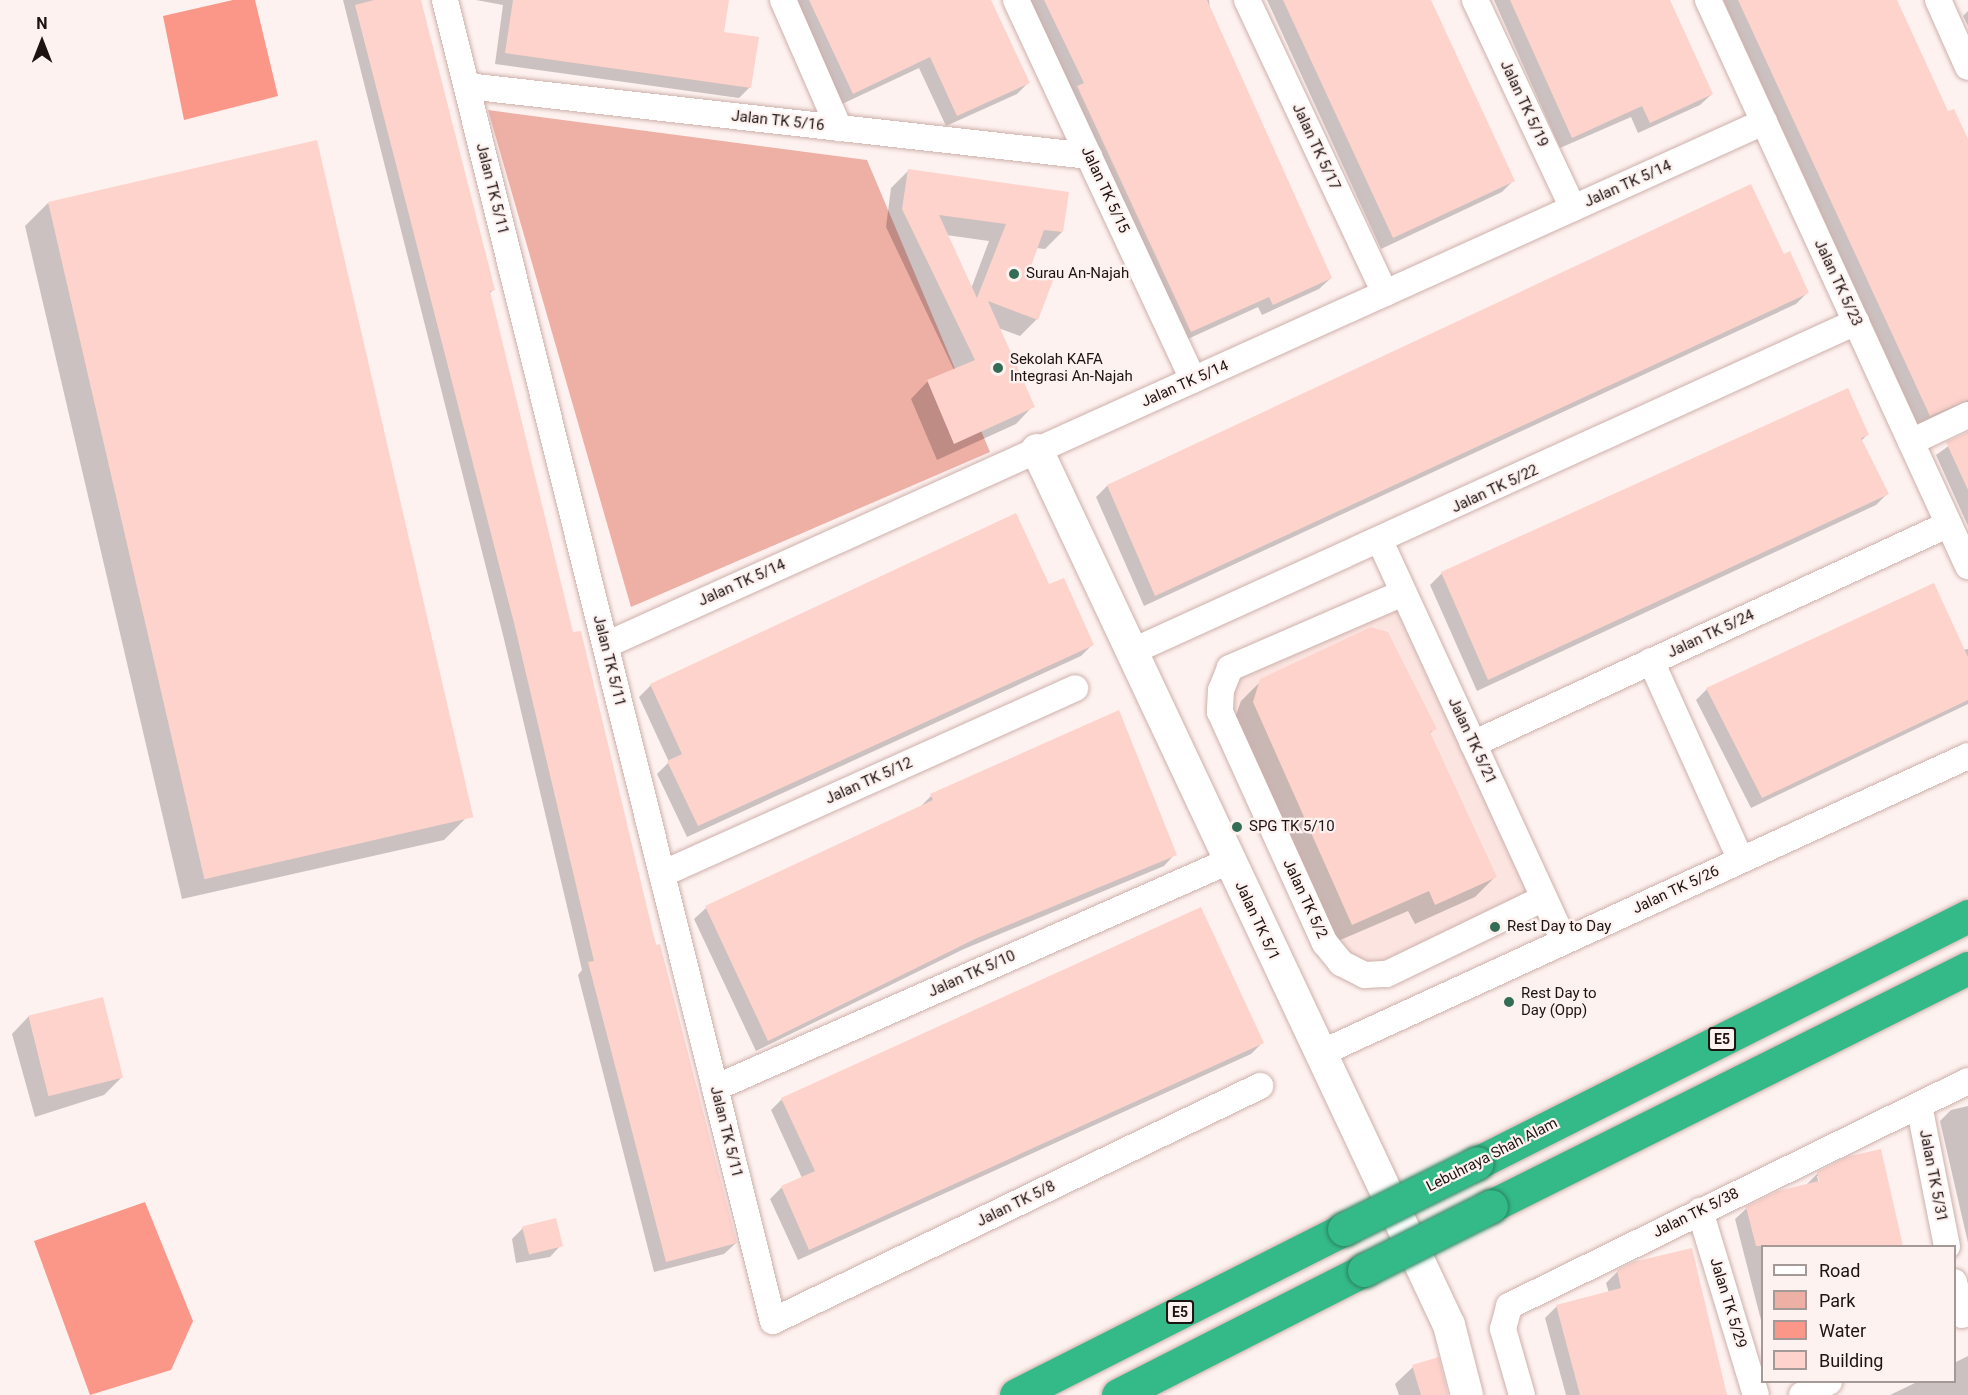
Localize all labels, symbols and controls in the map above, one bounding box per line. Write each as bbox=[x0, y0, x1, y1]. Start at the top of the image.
north arrow bbox=[12, 12, 72, 72]
text: N bbox=[36, 14, 48, 33]
street label: Jalan TK 5/19 bbox=[1496, 58, 1552, 150]
street label: Jalan TK 5/17 bbox=[1288, 101, 1344, 193]
street label: Jalan TK 5/16 bbox=[730, 107, 826, 135]
street label: Jalan TK 5/11 bbox=[472, 141, 512, 237]
street label: Jalan TK 5/15 bbox=[1077, 144, 1133, 236]
street label: Jalan TK 5/14 bbox=[1581, 157, 1675, 211]
street label: Jalan TK 5/23 bbox=[1810, 237, 1866, 329]
place label: Surau An-Najah bbox=[1026, 265, 1129, 283]
marker: Surau An-Najah bbox=[1007, 267, 1021, 281]
place label: Sekolah KAFA Integrasi An-Najah bbox=[1010, 350, 1133, 385]
street label: Jalan TK 5/14 bbox=[1138, 357, 1232, 411]
marker: Sekolah KAFA Integrasi An-Najah bbox=[991, 361, 1005, 375]
street label: Jalan TK 5/22 bbox=[1449, 461, 1541, 517]
street label: Jalan TK 5/14 bbox=[695, 556, 789, 610]
street label: Jalan TK 5/24 bbox=[1665, 606, 1757, 662]
street label: Jalan TK 5/11 bbox=[589, 613, 629, 709]
street label: Jalan TK 5/21 bbox=[1444, 695, 1500, 787]
street label: Jalan TK 5/12 bbox=[822, 754, 916, 808]
place label: SPG TK 5/10 bbox=[1249, 818, 1335, 836]
marker: SPG TK 5/10 bbox=[1230, 820, 1244, 834]
street label: Jalan TK 5/2 bbox=[1279, 857, 1331, 941]
street label: Jalan TK 5/26 bbox=[1630, 862, 1722, 918]
street label: Jalan TK 5/1 bbox=[1231, 879, 1283, 963]
place label: Rest Day to Day bbox=[1507, 918, 1611, 936]
marker: Rest Day to Day bbox=[1488, 920, 1502, 934]
street label: Jalan TK 5/10 bbox=[925, 947, 1019, 1001]
place label: Rest Day to Day (Opp) bbox=[1521, 984, 1597, 1019]
marker: Rest Day to Day (Opp) bbox=[1502, 995, 1516, 1009]
road number: E5 bbox=[1707, 1028, 1737, 1050]
street label: Jalan TK 5/11 bbox=[706, 1084, 746, 1180]
street label: Lebuhraya Shah Alam bbox=[1423, 1114, 1561, 1196]
street label: Jalan TK 5/31 bbox=[1915, 1128, 1951, 1224]
street label: Jalan TK 5/8 bbox=[974, 1177, 1058, 1231]
street label: Jalan TK 5/38 bbox=[1650, 1184, 1742, 1242]
legend bbox=[1761, 1245, 1956, 1383]
street label: Jalan TK 5/29 bbox=[1706, 1256, 1750, 1350]
text: Road bbox=[1819, 1260, 1860, 1281]
text: Park bbox=[1819, 1290, 1855, 1311]
road number: E5 bbox=[1165, 1301, 1195, 1323]
text: Water bbox=[1819, 1320, 1866, 1341]
text: Building bbox=[1819, 1350, 1883, 1371]

